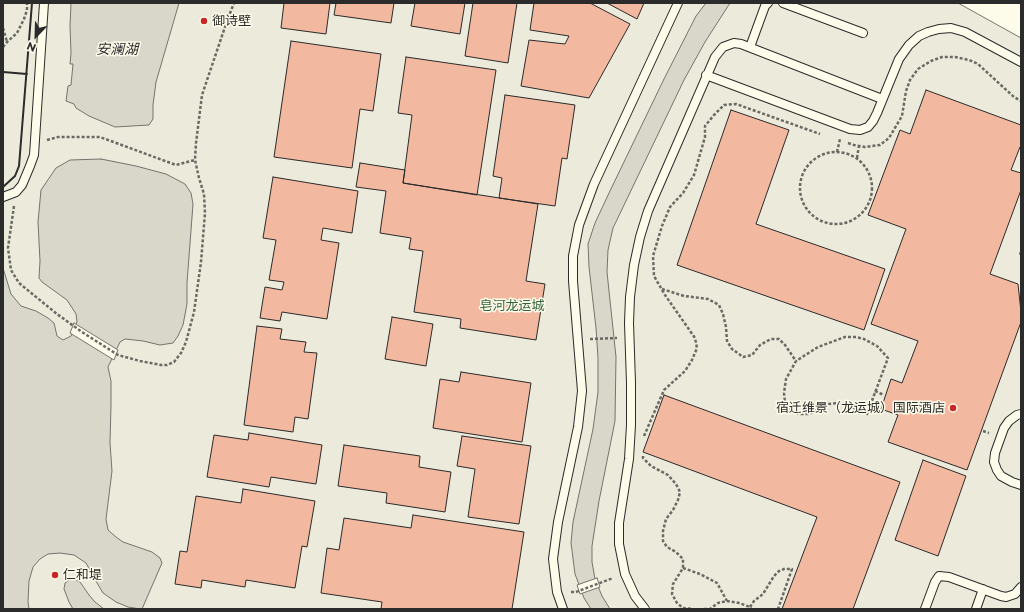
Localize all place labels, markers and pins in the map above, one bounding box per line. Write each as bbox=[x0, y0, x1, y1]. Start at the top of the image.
place label: 御诗壁 bbox=[212, 13, 251, 29]
marker: 御诗壁 bbox=[199, 16, 209, 26]
place label: 宿迁维景（龙运城）国际酒店 bbox=[776, 400, 945, 416]
marker: 宿迁维景（龙运城）国际酒店 bbox=[948, 403, 958, 413]
place label: 仁和堤 bbox=[63, 567, 102, 583]
marker: 仁和堤 bbox=[50, 570, 60, 580]

